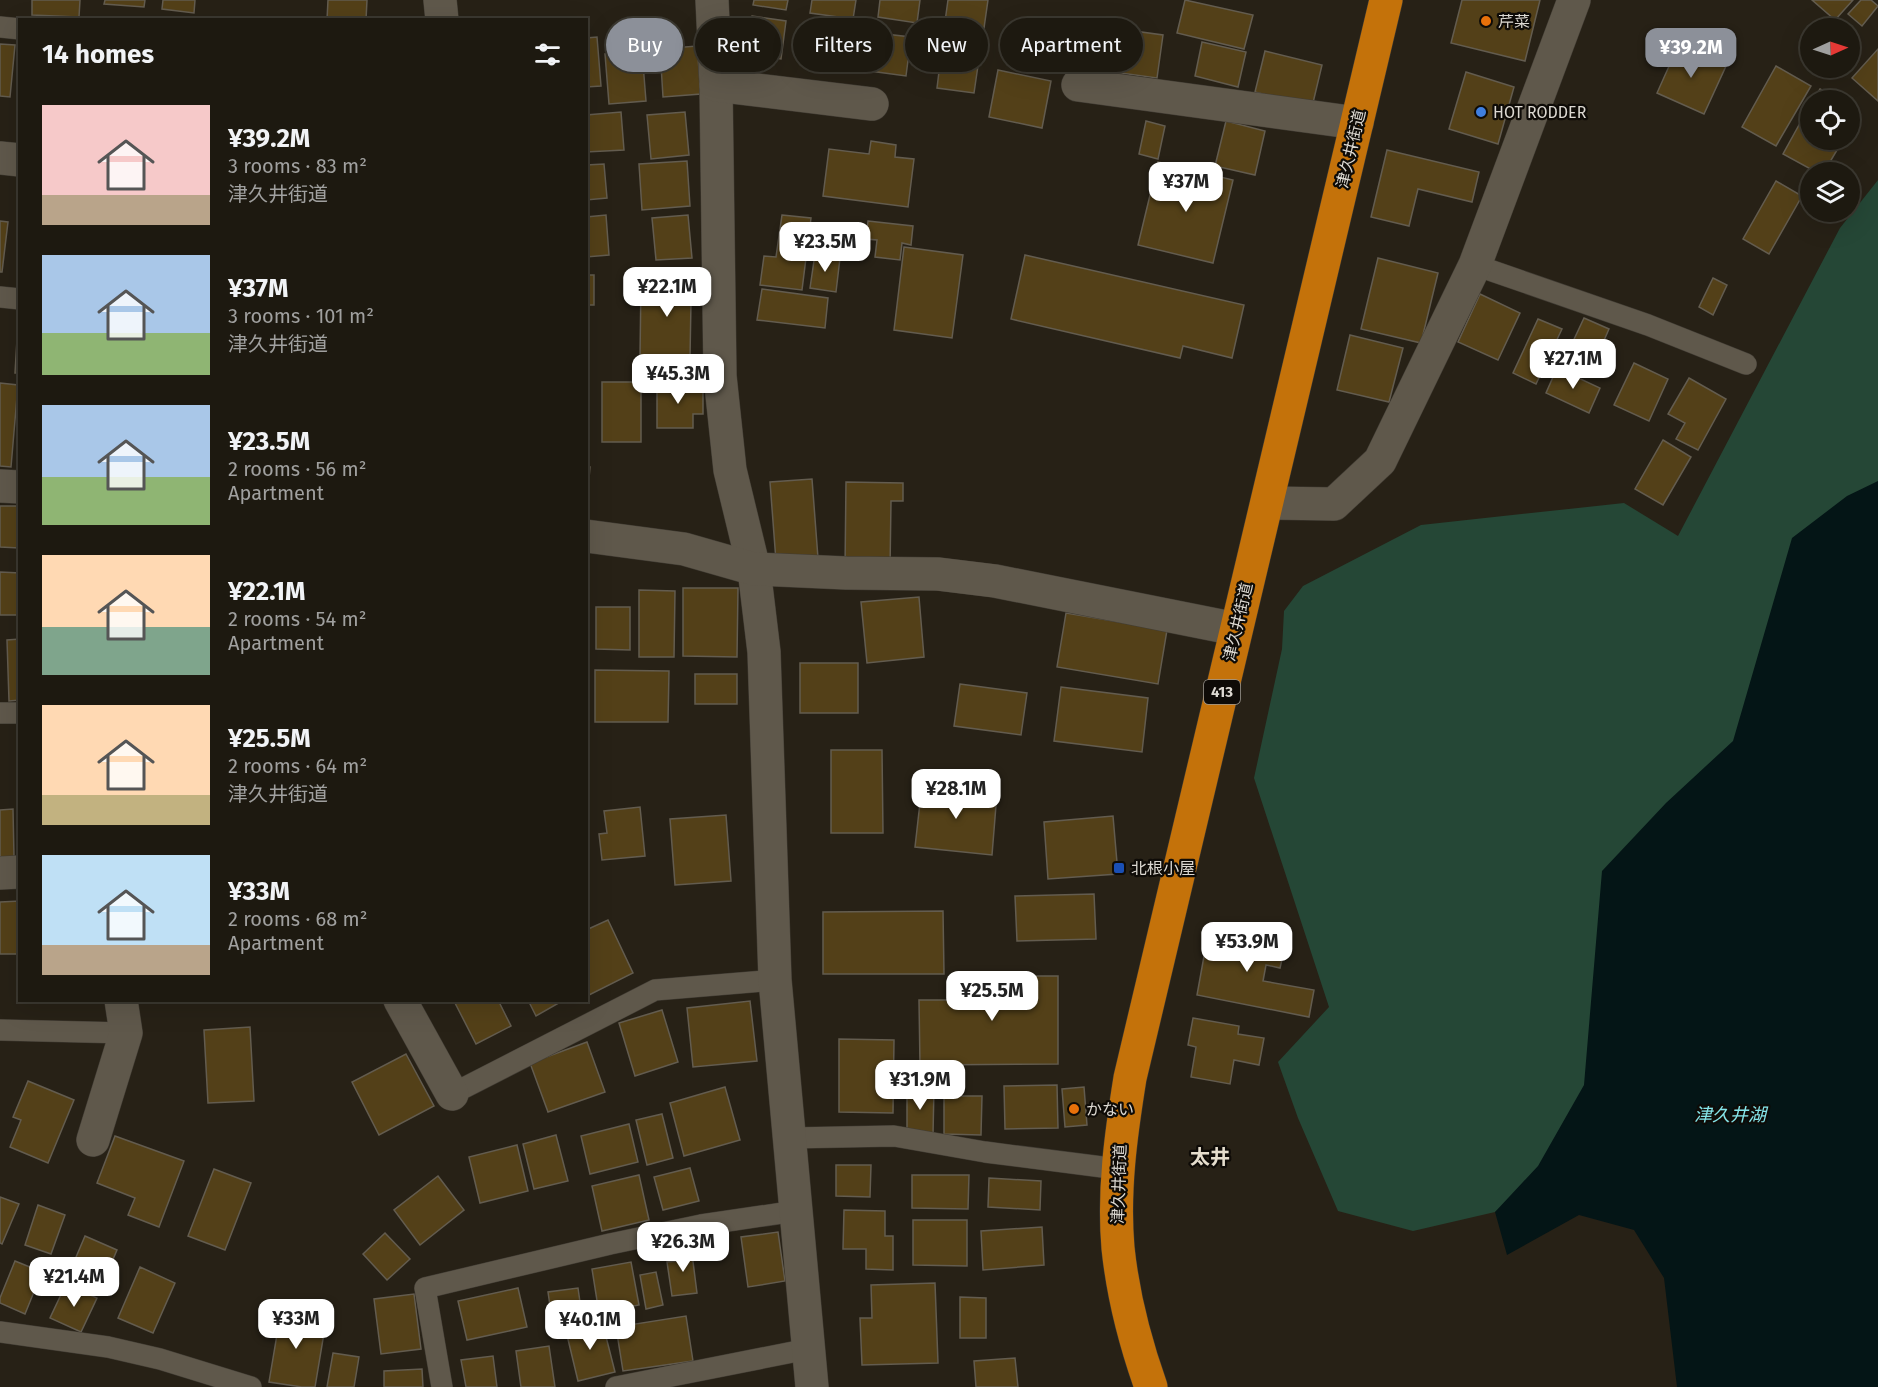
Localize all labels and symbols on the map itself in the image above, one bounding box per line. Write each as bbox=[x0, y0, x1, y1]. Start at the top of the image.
place label: 芹菜 bbox=[1498, 12, 1530, 31]
marker: 芹菜 bbox=[1479, 14, 1493, 28]
north arrow bbox=[1800, 18, 1860, 78]
pin: ¥39.2M bbox=[1642, 28, 1740, 79]
place label: HOT RODDER bbox=[1493, 103, 1587, 122]
marker: HOT RODDER bbox=[1474, 105, 1488, 119]
street label: 津久井街道 bbox=[1333, 108, 1369, 190]
pin: ¥37M bbox=[1150, 162, 1222, 213]
pin: ¥23.5M bbox=[776, 222, 874, 273]
pin: ¥22.1M bbox=[618, 267, 716, 318]
pin: ¥27.1M bbox=[1524, 339, 1622, 390]
pin: ¥45.3M bbox=[629, 354, 727, 405]
street label: 津久井街道 bbox=[1220, 581, 1256, 663]
road number: 413 bbox=[1204, 680, 1240, 704]
pin: ¥28.1M bbox=[907, 769, 1005, 820]
place label: 北根小屋 bbox=[1131, 859, 1195, 878]
marker: 北根小屋 bbox=[1112, 861, 1126, 875]
pin: ¥53.9M bbox=[1198, 922, 1296, 973]
pin: ¥25.5M bbox=[943, 971, 1041, 1022]
pin: ¥31.9M bbox=[871, 1060, 969, 1111]
place label: かない bbox=[1086, 1100, 1134, 1119]
marker: かない bbox=[1067, 1102, 1081, 1116]
water label: 津久井湖 bbox=[1694, 1104, 1769, 1126]
street label: 津久井街道 bbox=[1108, 1144, 1130, 1224]
district label: 太井 bbox=[1190, 1145, 1230, 1169]
pin: ¥26.3M bbox=[634, 1222, 732, 1273]
pin: ¥21.4M bbox=[25, 1257, 123, 1308]
pin: ¥33M bbox=[260, 1299, 332, 1350]
pin: ¥40.1M bbox=[541, 1300, 639, 1351]

